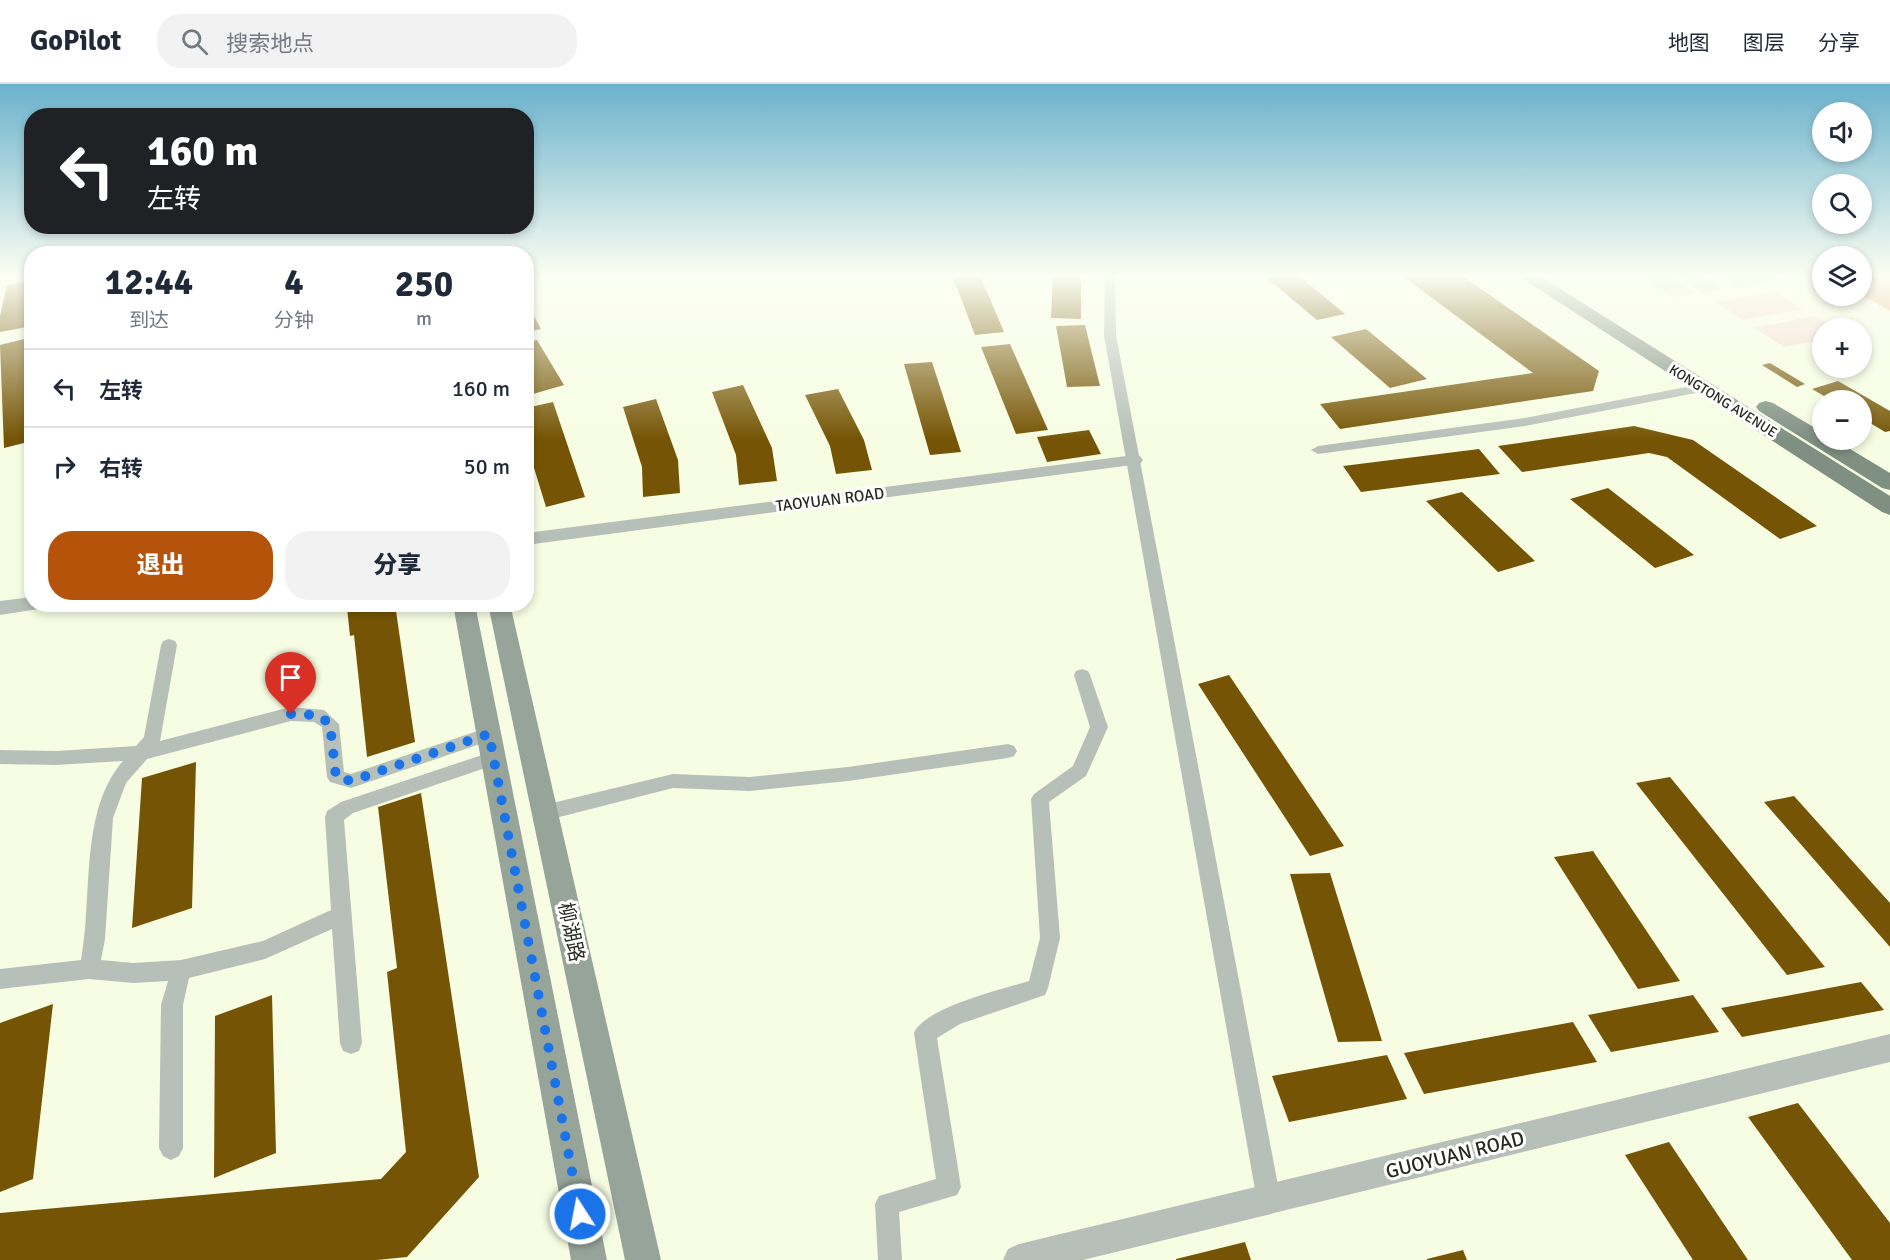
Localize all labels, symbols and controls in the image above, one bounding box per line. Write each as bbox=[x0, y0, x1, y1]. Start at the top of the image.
search box bbox=[157, 14, 577, 68]
text: GoPilot bbox=[30, 24, 121, 58]
icon: search bbox=[178, 25, 211, 58]
text: 搜索地点 bbox=[226, 30, 314, 57]
text: 地图 bbox=[1668, 30, 1710, 56]
text: 图层 bbox=[1743, 30, 1785, 56]
text: 分享 bbox=[1818, 30, 1860, 56]
map controls bbox=[1812, 102, 1872, 450]
button: sound bbox=[1812, 102, 1872, 162]
text: 160 m bbox=[147, 126, 258, 177]
icon: left bbox=[48, 132, 126, 210]
button: search bbox=[1812, 174, 1872, 234]
text: 左转 bbox=[147, 183, 201, 216]
button: layers bbox=[1812, 246, 1872, 306]
text: 12:44 bbox=[105, 260, 193, 305]
text: 4 bbox=[284, 260, 304, 305]
text: 250 bbox=[395, 262, 453, 307]
text: m bbox=[416, 306, 432, 331]
text: 到达 bbox=[129, 308, 169, 333]
text: 分钟 bbox=[274, 308, 314, 333]
button: + bbox=[1812, 318, 1872, 378]
street label: KONGTONG AVENUE bbox=[1666, 361, 1780, 441]
icon: left bbox=[48, 372, 81, 405]
text: 160 m bbox=[452, 375, 510, 402]
text: 左转 bbox=[99, 377, 143, 404]
button: − bbox=[1812, 390, 1872, 450]
icon: right bbox=[48, 450, 81, 483]
text: 50 m bbox=[464, 453, 510, 480]
text: 右转 bbox=[99, 455, 143, 482]
street label: TAOYUAN ROAD bbox=[775, 483, 885, 517]
button: 退出 bbox=[48, 531, 273, 600]
button: 分享 bbox=[285, 531, 510, 600]
pin bbox=[265, 652, 316, 714]
icon: arrive bbox=[274, 661, 307, 694]
street label: 柳湖路 bbox=[553, 900, 589, 964]
street label: GUOYUAN ROAD bbox=[1383, 1126, 1527, 1184]
position arrow bbox=[548, 1182, 612, 1246]

